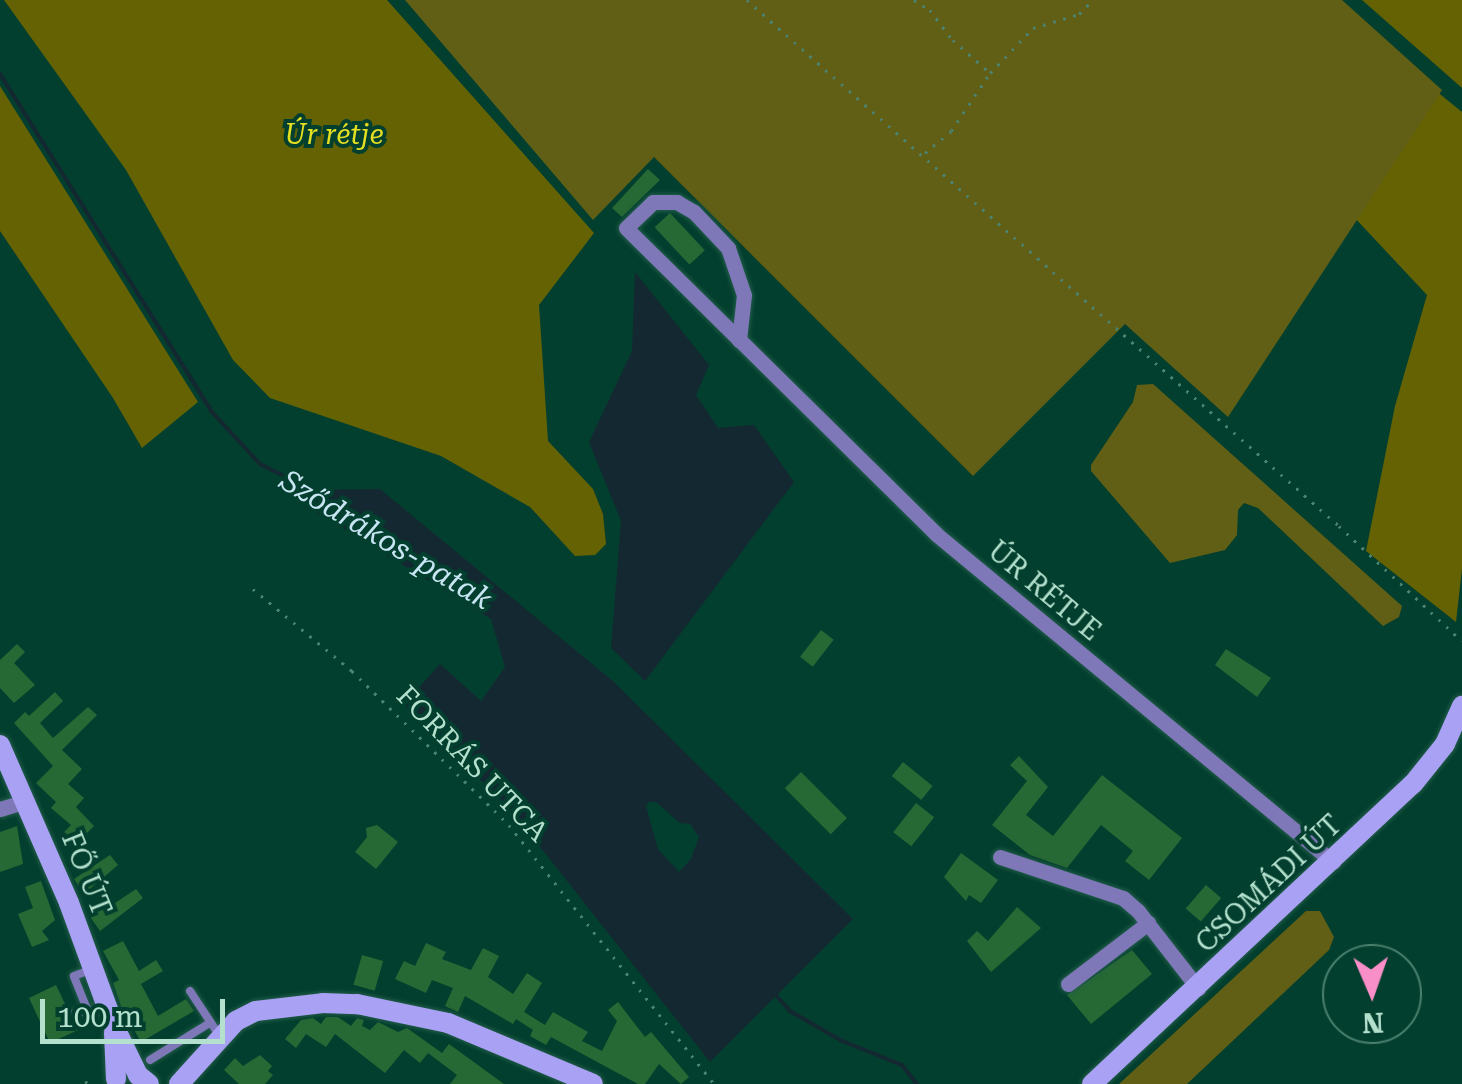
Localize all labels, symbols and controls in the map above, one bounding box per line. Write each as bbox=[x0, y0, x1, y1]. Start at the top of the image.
park label: Úr rétje bbox=[284, 118, 384, 152]
water label: Sződrákos-patak bbox=[274, 463, 498, 617]
street label: ÚR RÉTJE bbox=[981, 534, 1107, 648]
street label: FORRÁS UTCA bbox=[389, 679, 555, 849]
street label: CSOMÁDI ÚT bbox=[1189, 808, 1349, 960]
street label: FŐ ÚT bbox=[54, 827, 118, 921]
north arrow bbox=[1322, 944, 1422, 1044]
scale bar bbox=[45, 979, 230, 1041]
text: 100 m bbox=[57, 999, 142, 1034]
text: N bbox=[1362, 1006, 1384, 1039]

